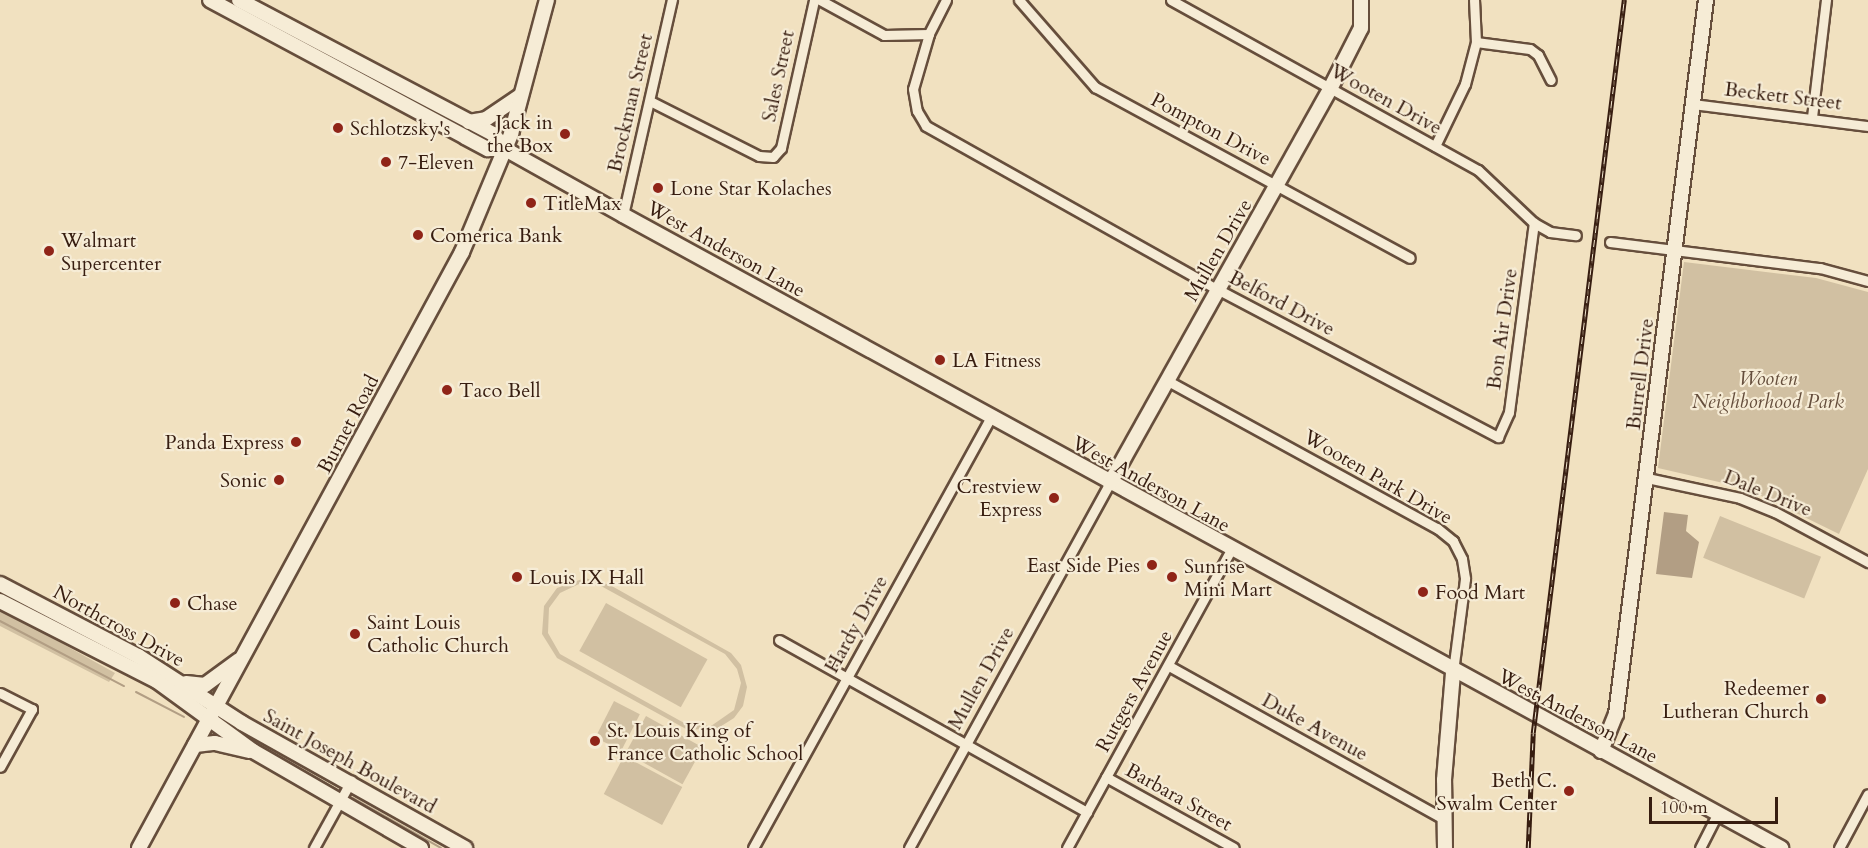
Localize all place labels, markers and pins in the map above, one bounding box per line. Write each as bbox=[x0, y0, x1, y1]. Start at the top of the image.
place label: Jack in the Box bbox=[487, 110, 553, 157]
place label: Schlotzsky's bbox=[350, 116, 450, 140]
marker: Schlotzsky's bbox=[331, 121, 345, 135]
marker: Jack in the Box bbox=[558, 127, 572, 141]
place label: 7-Eleven bbox=[398, 150, 474, 174]
marker: 7-Eleven bbox=[379, 155, 393, 169]
place label: Lone Star Kolaches bbox=[670, 176, 832, 200]
marker: Lone Star Kolaches bbox=[651, 181, 665, 195]
place label: TitleMax bbox=[543, 191, 621, 215]
marker: TitleMax bbox=[524, 196, 538, 210]
place label: Comerica Bank bbox=[430, 223, 562, 247]
place label: Walmart Supercenter bbox=[61, 228, 161, 275]
marker: Comerica Bank bbox=[411, 228, 425, 242]
marker: Walmart Supercenter bbox=[42, 244, 56, 258]
place label: LA Fitness bbox=[952, 348, 1041, 372]
marker: LA Fitness bbox=[933, 353, 947, 367]
place label: Taco Bell bbox=[459, 378, 540, 402]
marker: Taco Bell bbox=[440, 383, 454, 397]
place label: Panda Express bbox=[165, 430, 284, 454]
marker: Panda Express bbox=[289, 435, 303, 449]
place label: Sonic bbox=[220, 468, 267, 492]
marker: Sonic bbox=[272, 473, 286, 487]
place label: Crestview Express bbox=[956, 474, 1042, 521]
marker: Crestview Express bbox=[1047, 491, 1061, 505]
place label: East Side Pies bbox=[1027, 553, 1140, 577]
place label: Sunrise Mini Mart bbox=[1184, 554, 1272, 601]
marker: East Side Pies bbox=[1145, 558, 1159, 572]
place label: Louis IX Hall bbox=[529, 565, 644, 589]
marker: Louis IX Hall bbox=[510, 570, 524, 584]
marker: Sunrise Mini Mart bbox=[1165, 570, 1179, 584]
place label: Food Mart bbox=[1435, 580, 1525, 604]
marker: Food Mart bbox=[1416, 585, 1430, 599]
place label: Chase bbox=[187, 591, 238, 615]
marker: Chase bbox=[168, 596, 182, 610]
place label: Saint Louis Catholic Church bbox=[367, 610, 509, 657]
marker: Saint Louis Catholic Church bbox=[348, 627, 362, 641]
place label: Redeemer Lutheran Church bbox=[1662, 676, 1809, 723]
marker: Redeemer Lutheran Church bbox=[1814, 692, 1828, 706]
place label: St. Louis King of France Catholic School bbox=[607, 718, 803, 765]
marker: St. Louis King of France Catholic School bbox=[588, 734, 602, 748]
place label: Beth C. Swalm Center bbox=[1436, 768, 1557, 815]
marker: Beth C. Swalm Center bbox=[1562, 784, 1576, 798]

